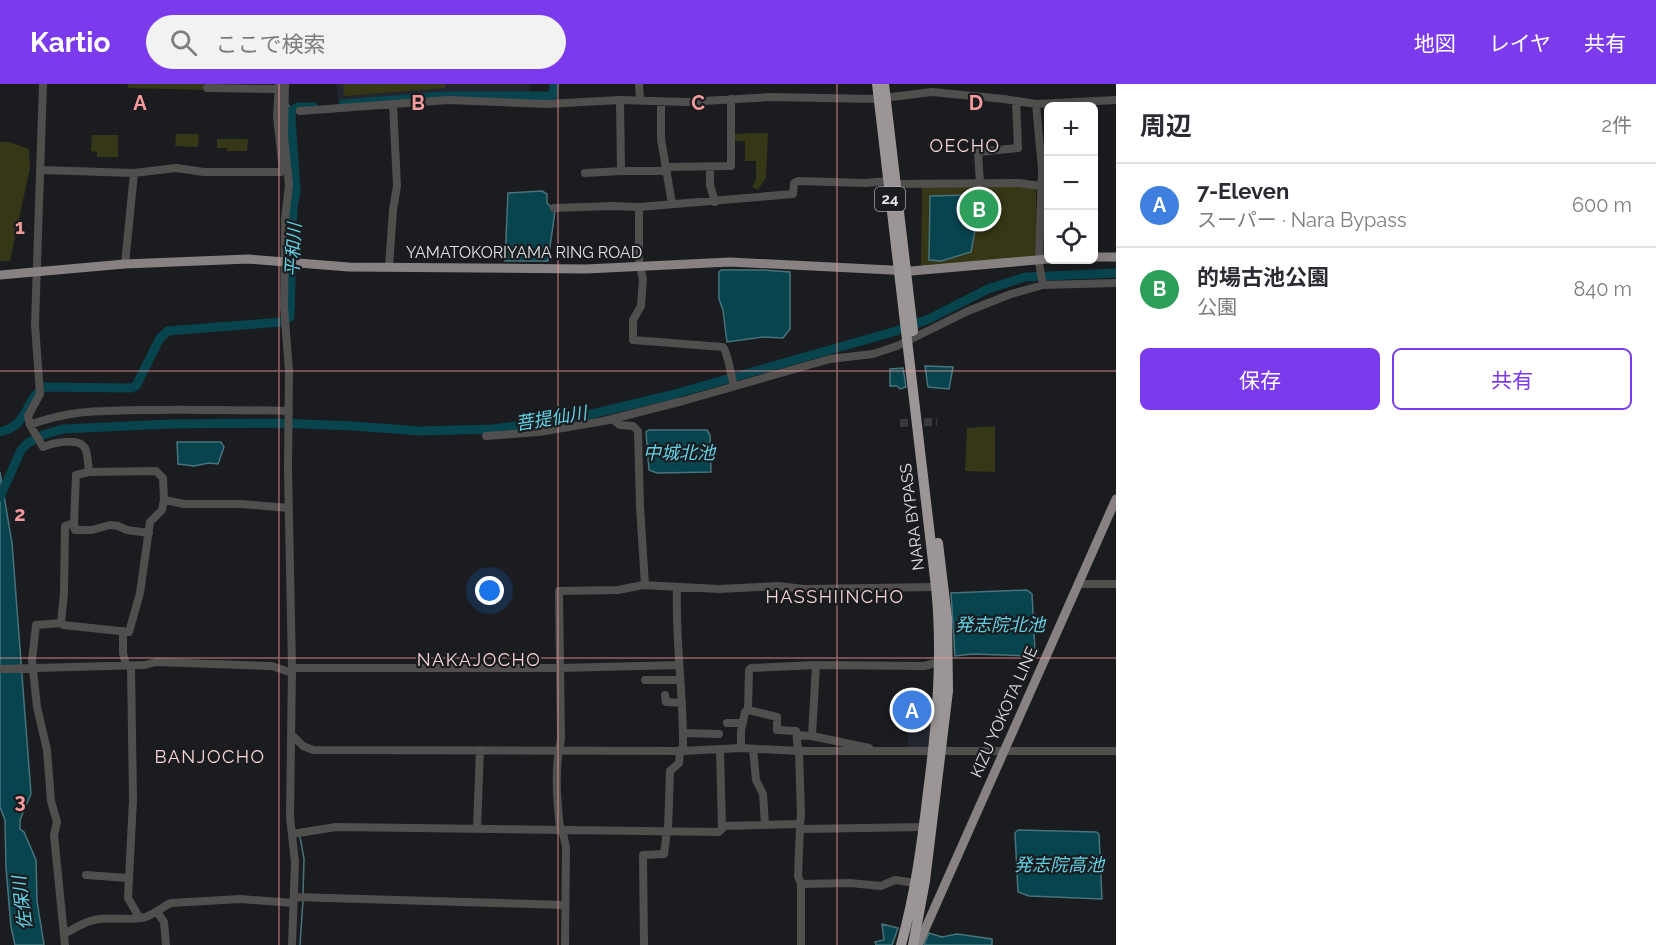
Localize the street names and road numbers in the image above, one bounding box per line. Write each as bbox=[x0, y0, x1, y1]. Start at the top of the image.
road number: 24 bbox=[875, 187, 905, 211]
street label: YAMATOKORIYAMA RING ROAD bbox=[406, 243, 642, 262]
street label: NARA BYPASS bbox=[896, 462, 928, 572]
street label: KIZU YOKOTA LINE bbox=[967, 643, 1042, 780]

